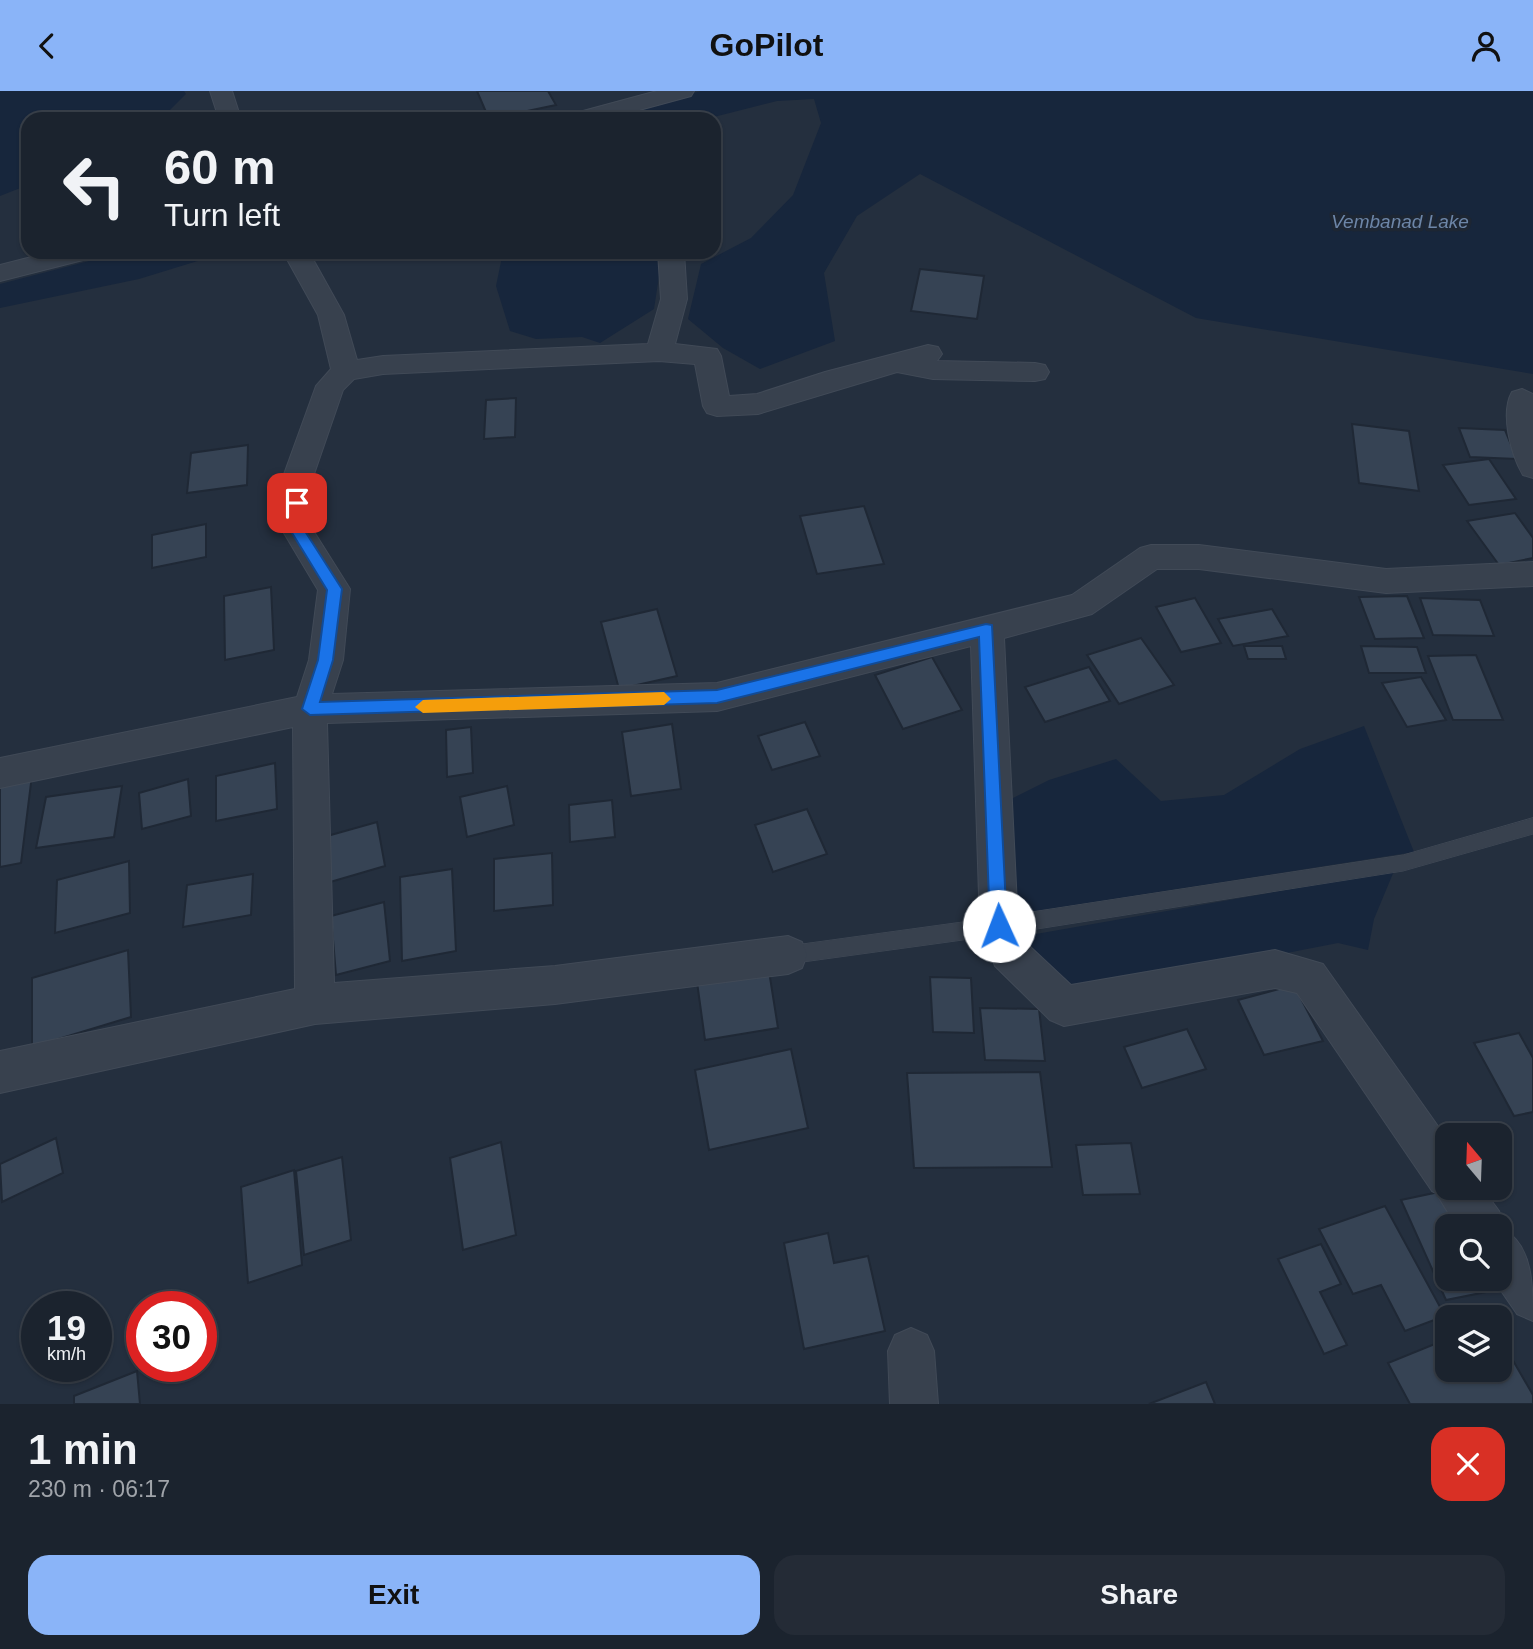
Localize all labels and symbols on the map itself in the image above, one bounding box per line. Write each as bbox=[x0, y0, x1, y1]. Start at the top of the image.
water label: Vembanad Lake bbox=[1331, 211, 1469, 232]
pin bbox=[267, 473, 327, 533]
position arrow bbox=[962, 889, 1036, 963]
north arrow bbox=[1435, 1123, 1512, 1201]
speed limit sign: 30 bbox=[126, 1291, 217, 1382]

